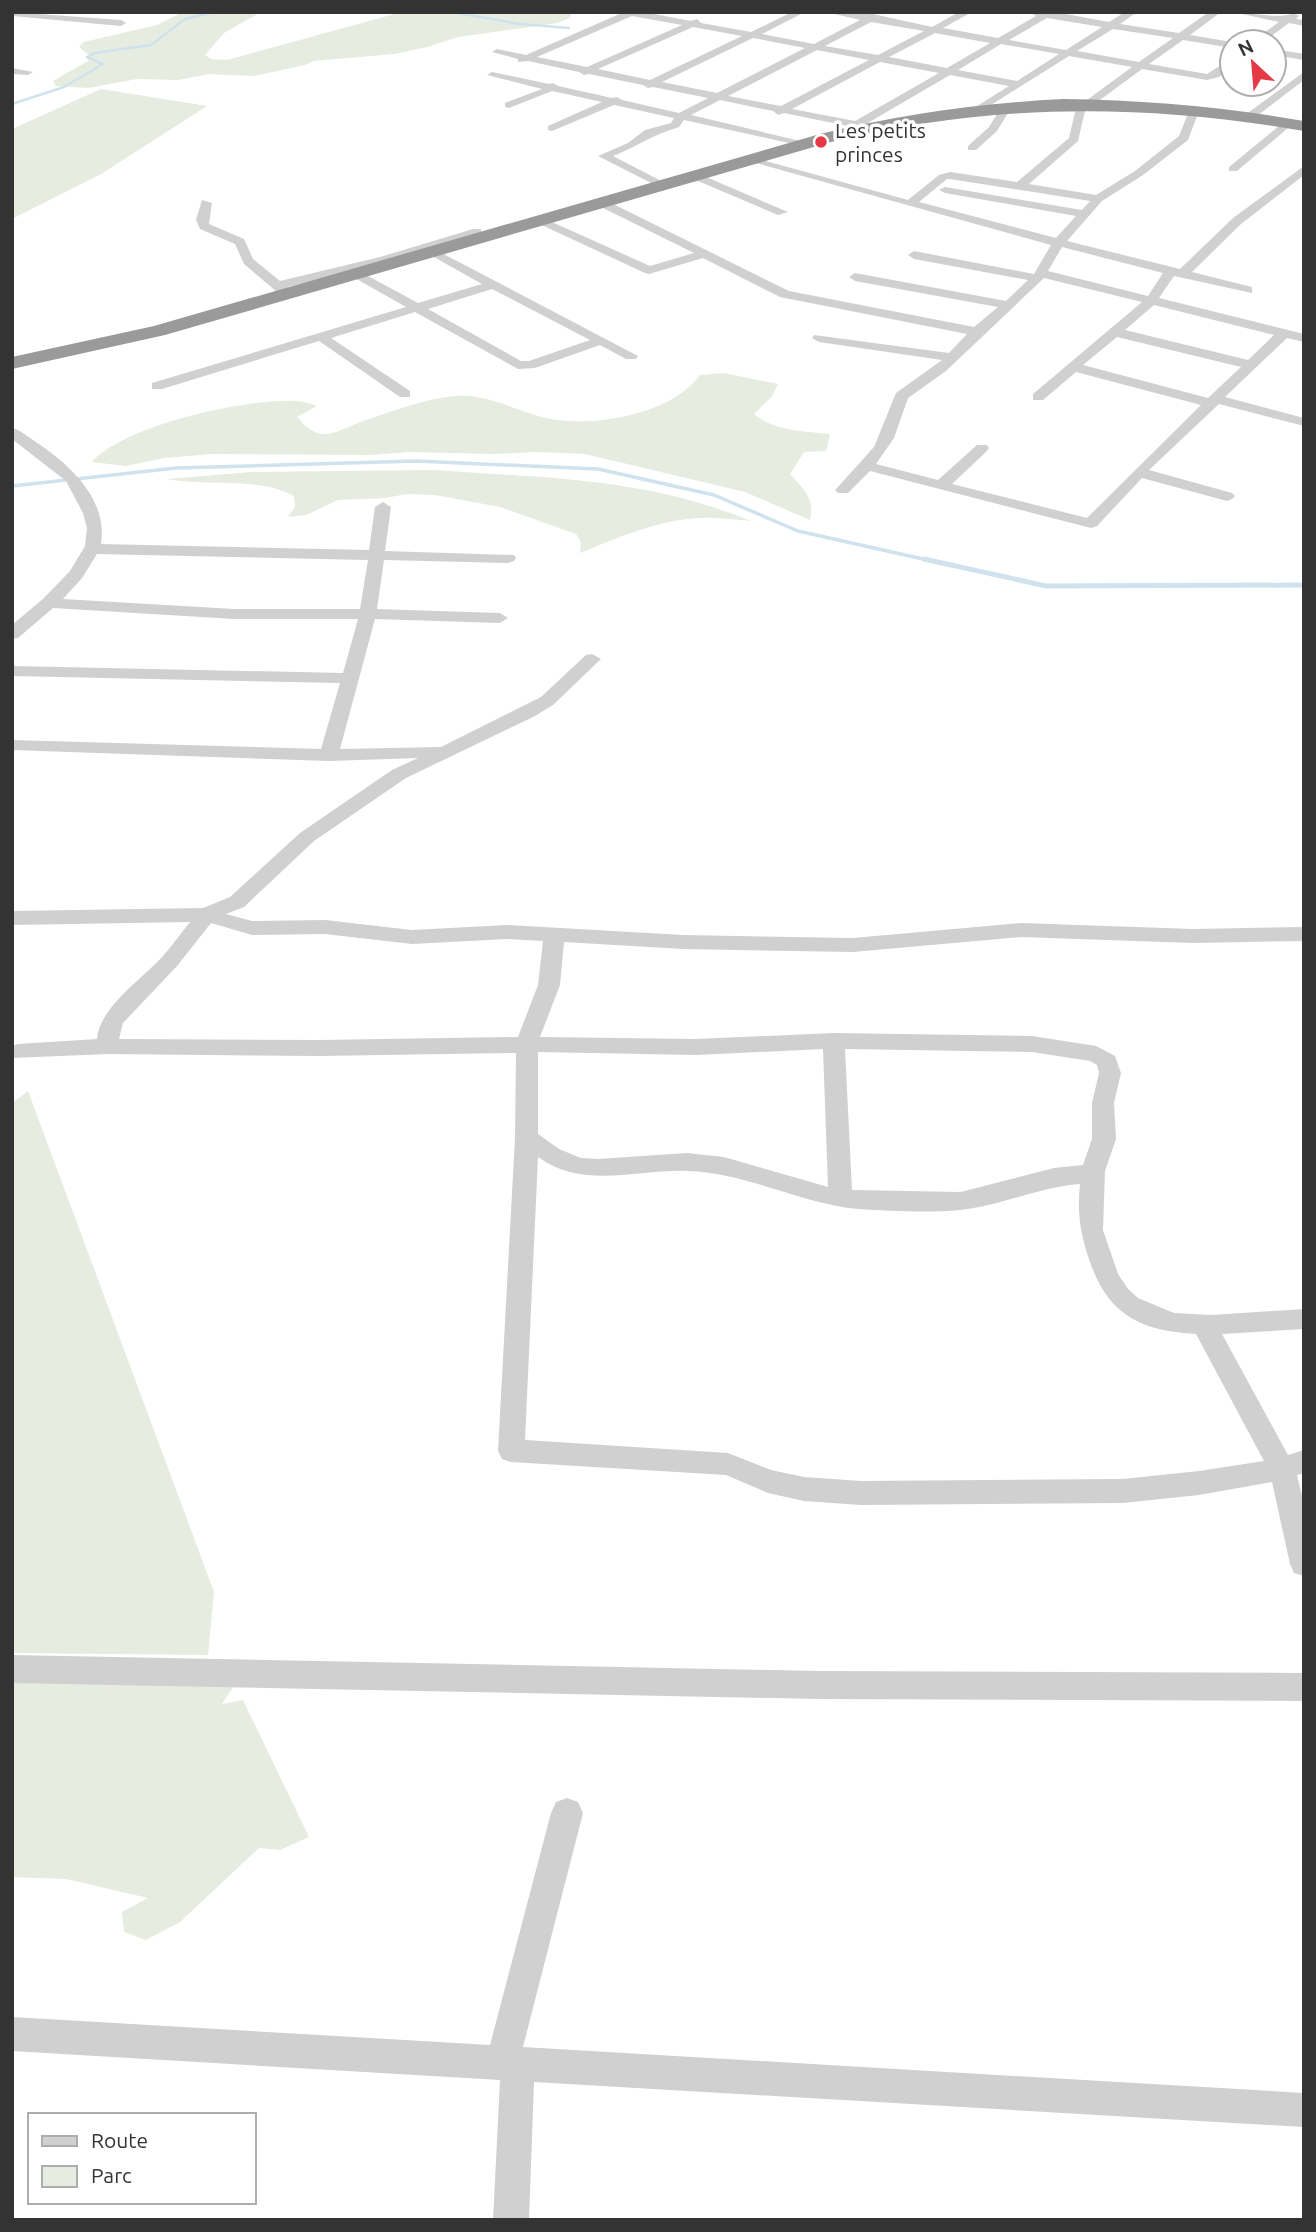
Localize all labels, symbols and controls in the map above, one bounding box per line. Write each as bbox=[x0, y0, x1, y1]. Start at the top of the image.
north arrow bbox=[1218, 28, 1288, 98]
text: N bbox=[1234, 35, 1257, 61]
place label: Les petits princes bbox=[835, 118, 926, 166]
marker: Les petits princes bbox=[813, 134, 829, 150]
legend bbox=[28, 2113, 256, 2204]
text: Route bbox=[91, 2128, 148, 2152]
text: Parc bbox=[91, 2163, 132, 2187]

